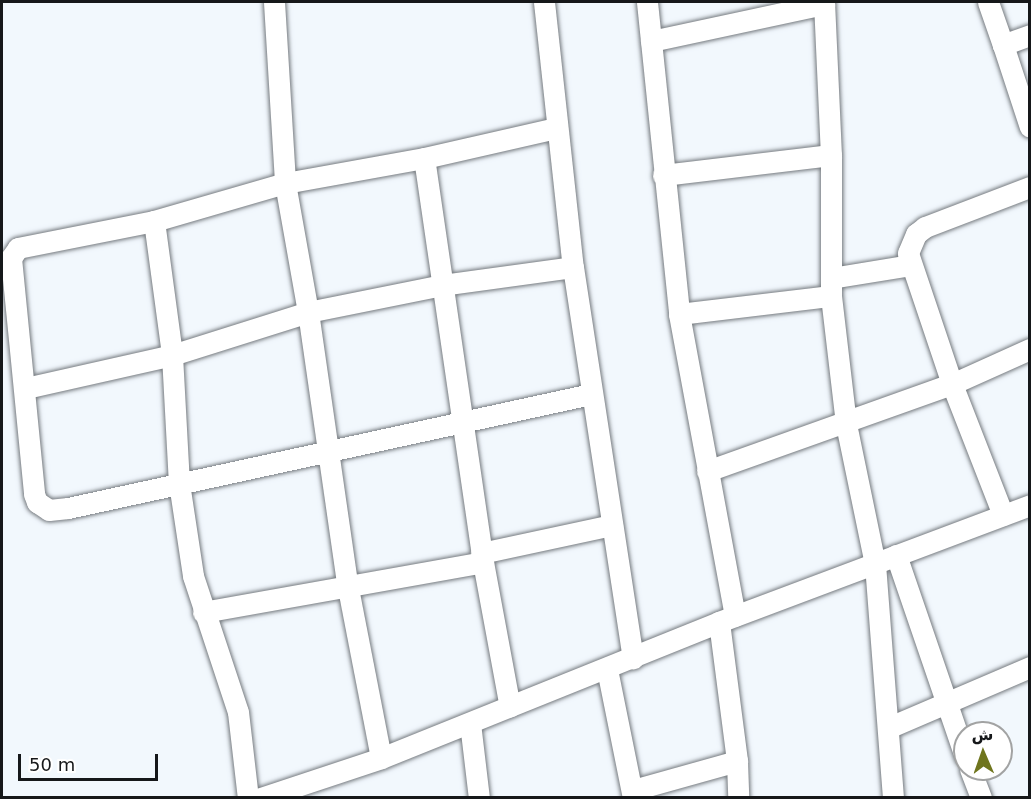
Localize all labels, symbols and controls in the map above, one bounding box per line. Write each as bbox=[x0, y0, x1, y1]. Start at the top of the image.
north arrow bbox=[953, 721, 1013, 781]
text: ش bbox=[971, 725, 994, 744]
scale bar bbox=[21, 742, 160, 780]
text: 50 m bbox=[29, 754, 75, 775]

